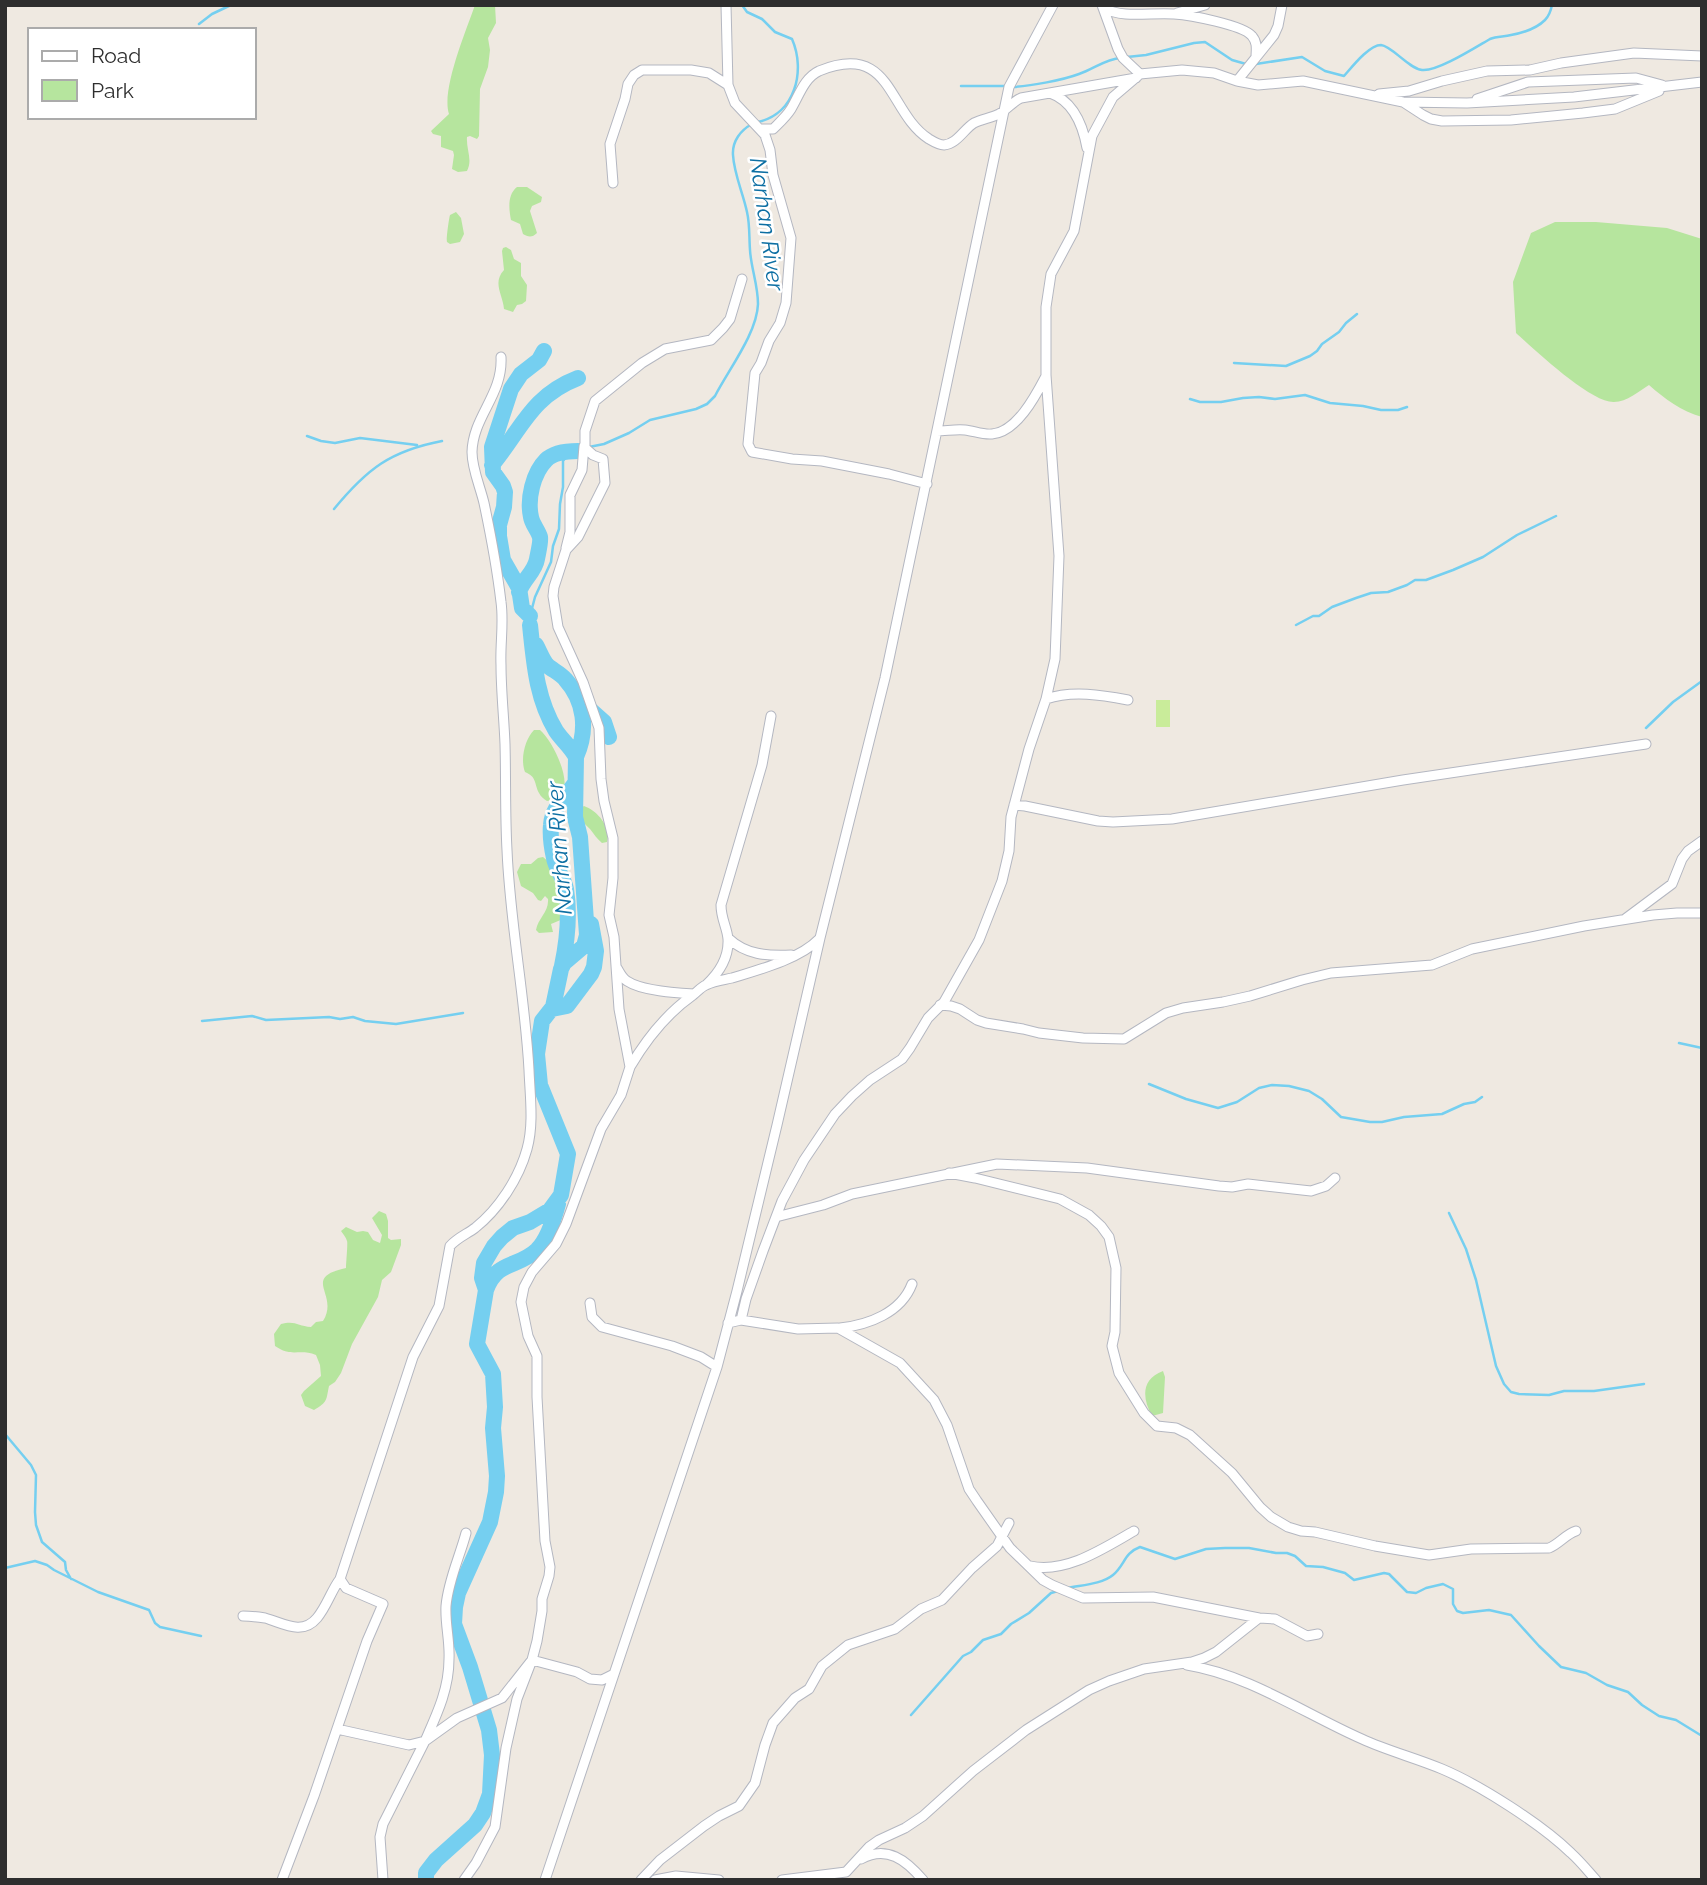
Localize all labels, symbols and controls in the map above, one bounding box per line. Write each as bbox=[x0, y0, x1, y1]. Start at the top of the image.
legend bbox=[28, 28, 256, 119]
text: Road bbox=[91, 43, 141, 68]
text: Park bbox=[91, 78, 134, 103]
water label: Narhan River bbox=[745, 156, 790, 293]
water label: Narhan River bbox=[540, 779, 577, 916]

